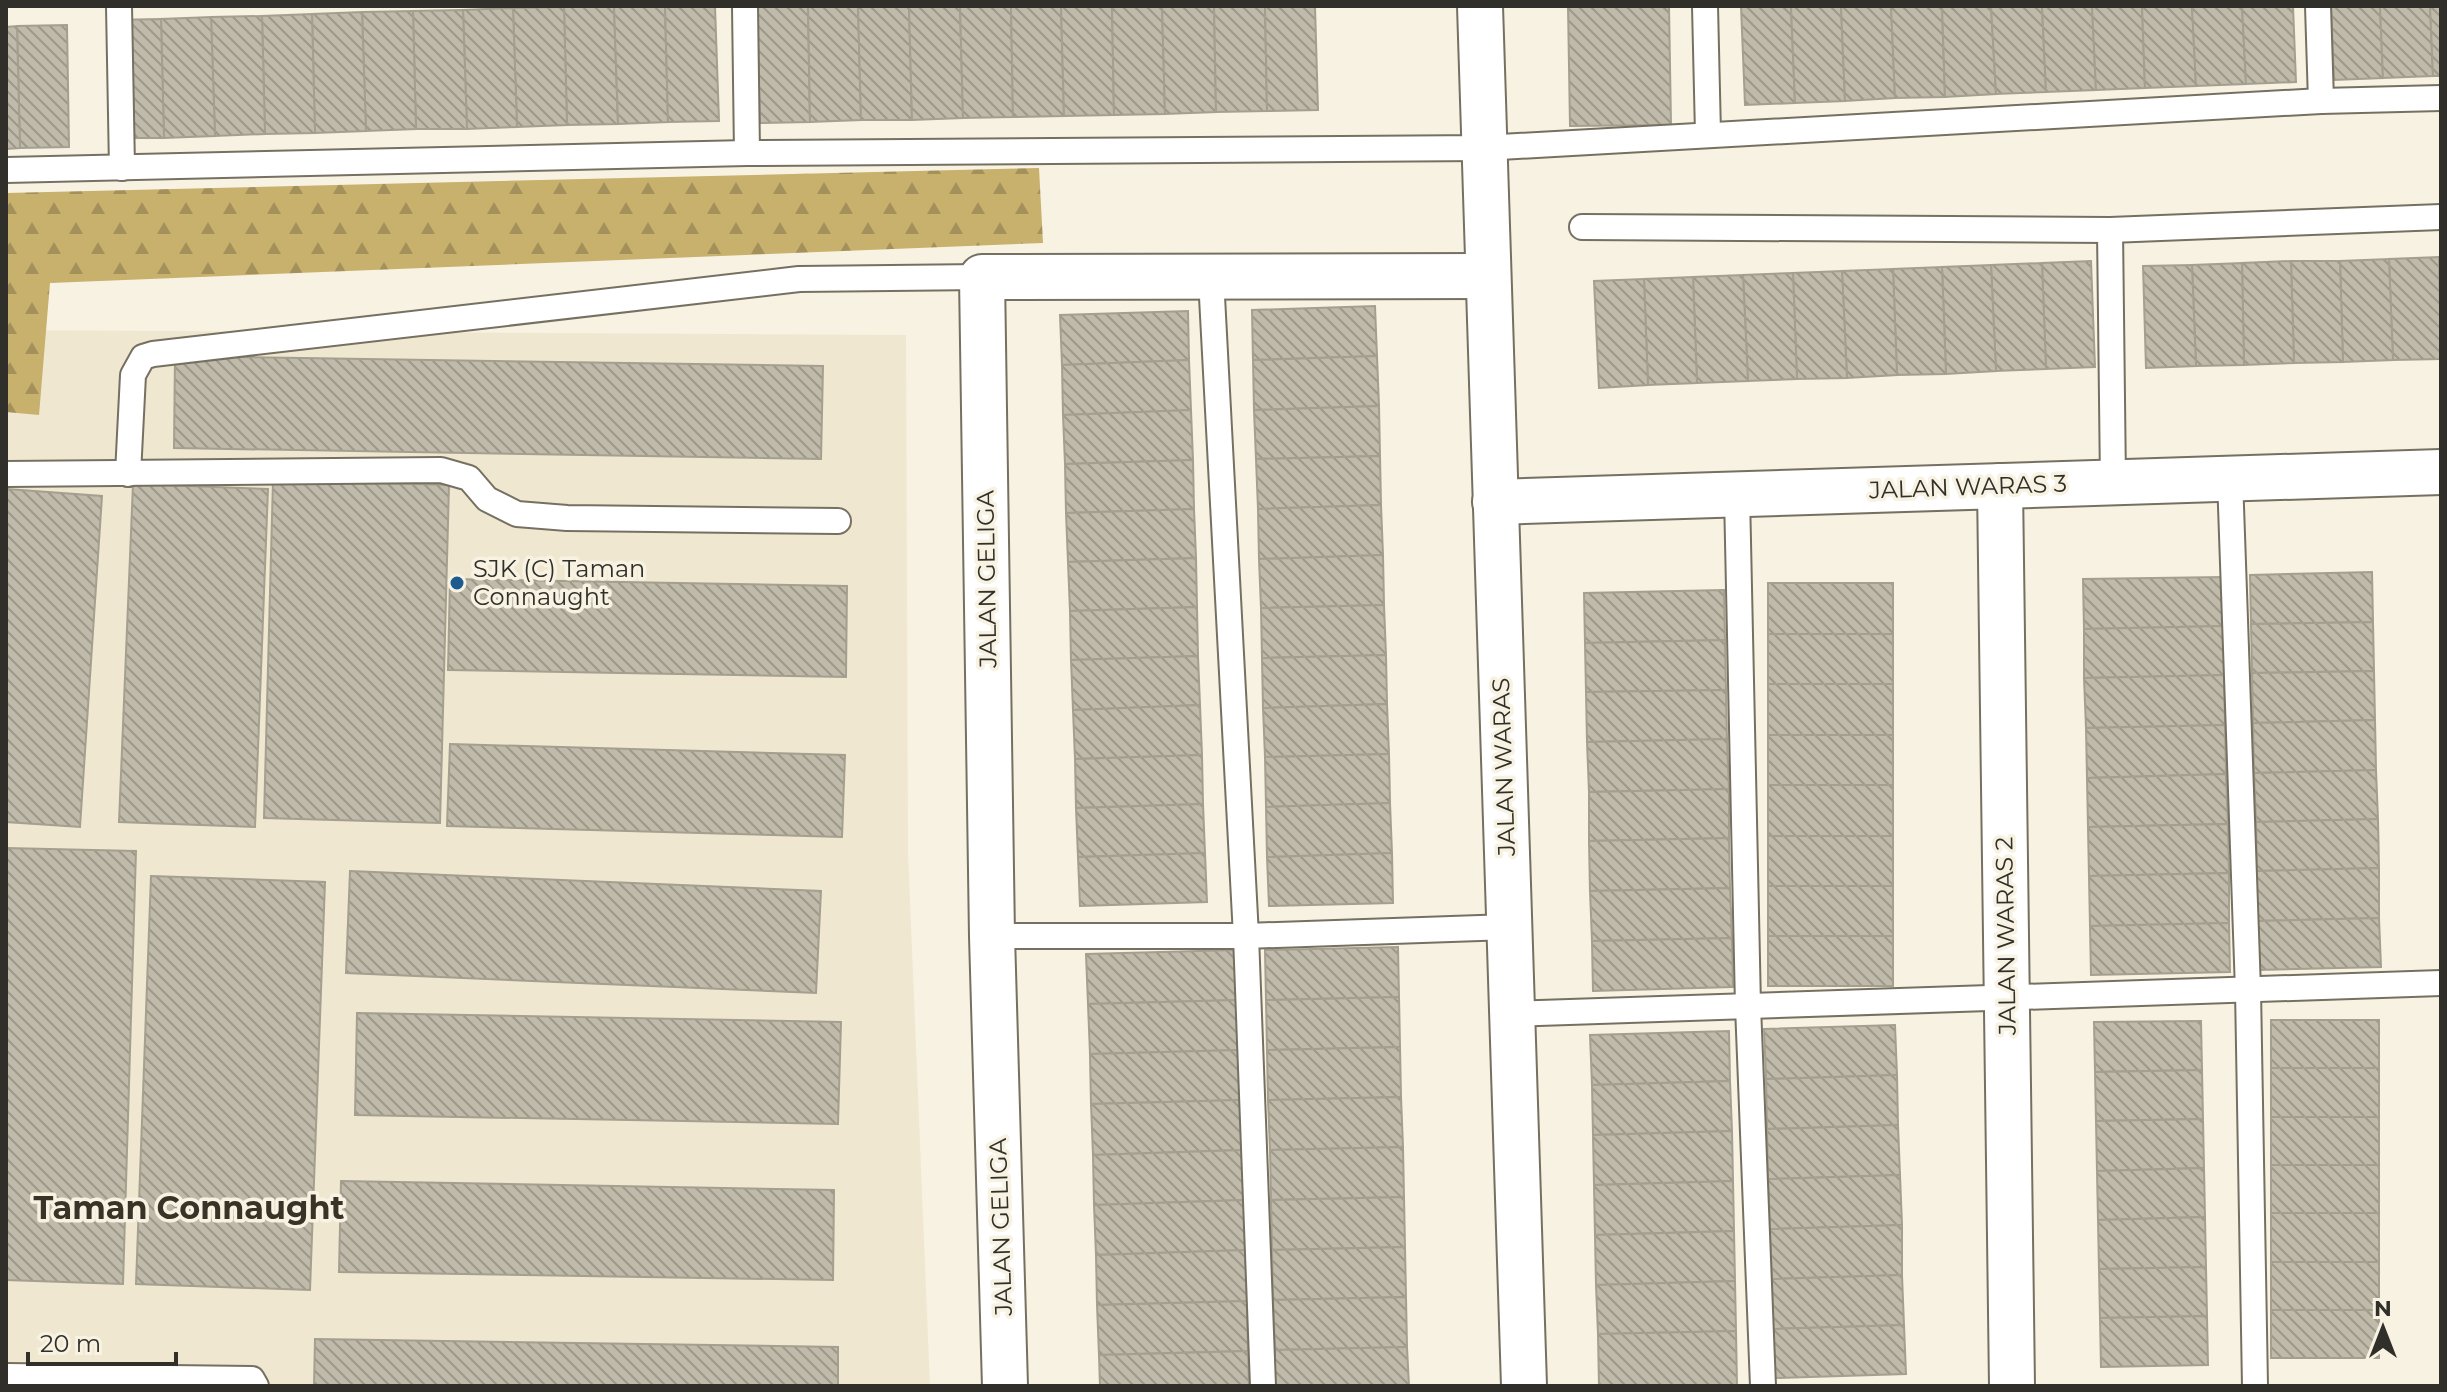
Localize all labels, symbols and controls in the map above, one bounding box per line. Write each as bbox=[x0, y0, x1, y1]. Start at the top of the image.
street label: JALAN WARAS 3 bbox=[1867, 469, 2068, 504]
street label: JALAN GELIGA bbox=[970, 489, 1003, 669]
place label: SJK (C) Taman Connaught bbox=[473, 554, 645, 611]
marker: SJK (C) Taman Connaught bbox=[448, 574, 466, 592]
street label: JALAN WARAS bbox=[1486, 677, 1521, 858]
street label: JALAN WARAS 2 bbox=[1989, 837, 2022, 1036]
street label: JALAN GELIGA bbox=[983, 1137, 1018, 1317]
district label: Taman Connaught bbox=[33, 1188, 345, 1227]
north arrow bbox=[2343, 1288, 2423, 1368]
text: N bbox=[2374, 1295, 2392, 1322]
scale bar bbox=[28, 1316, 176, 1366]
text: 20 m bbox=[40, 1329, 101, 1358]

